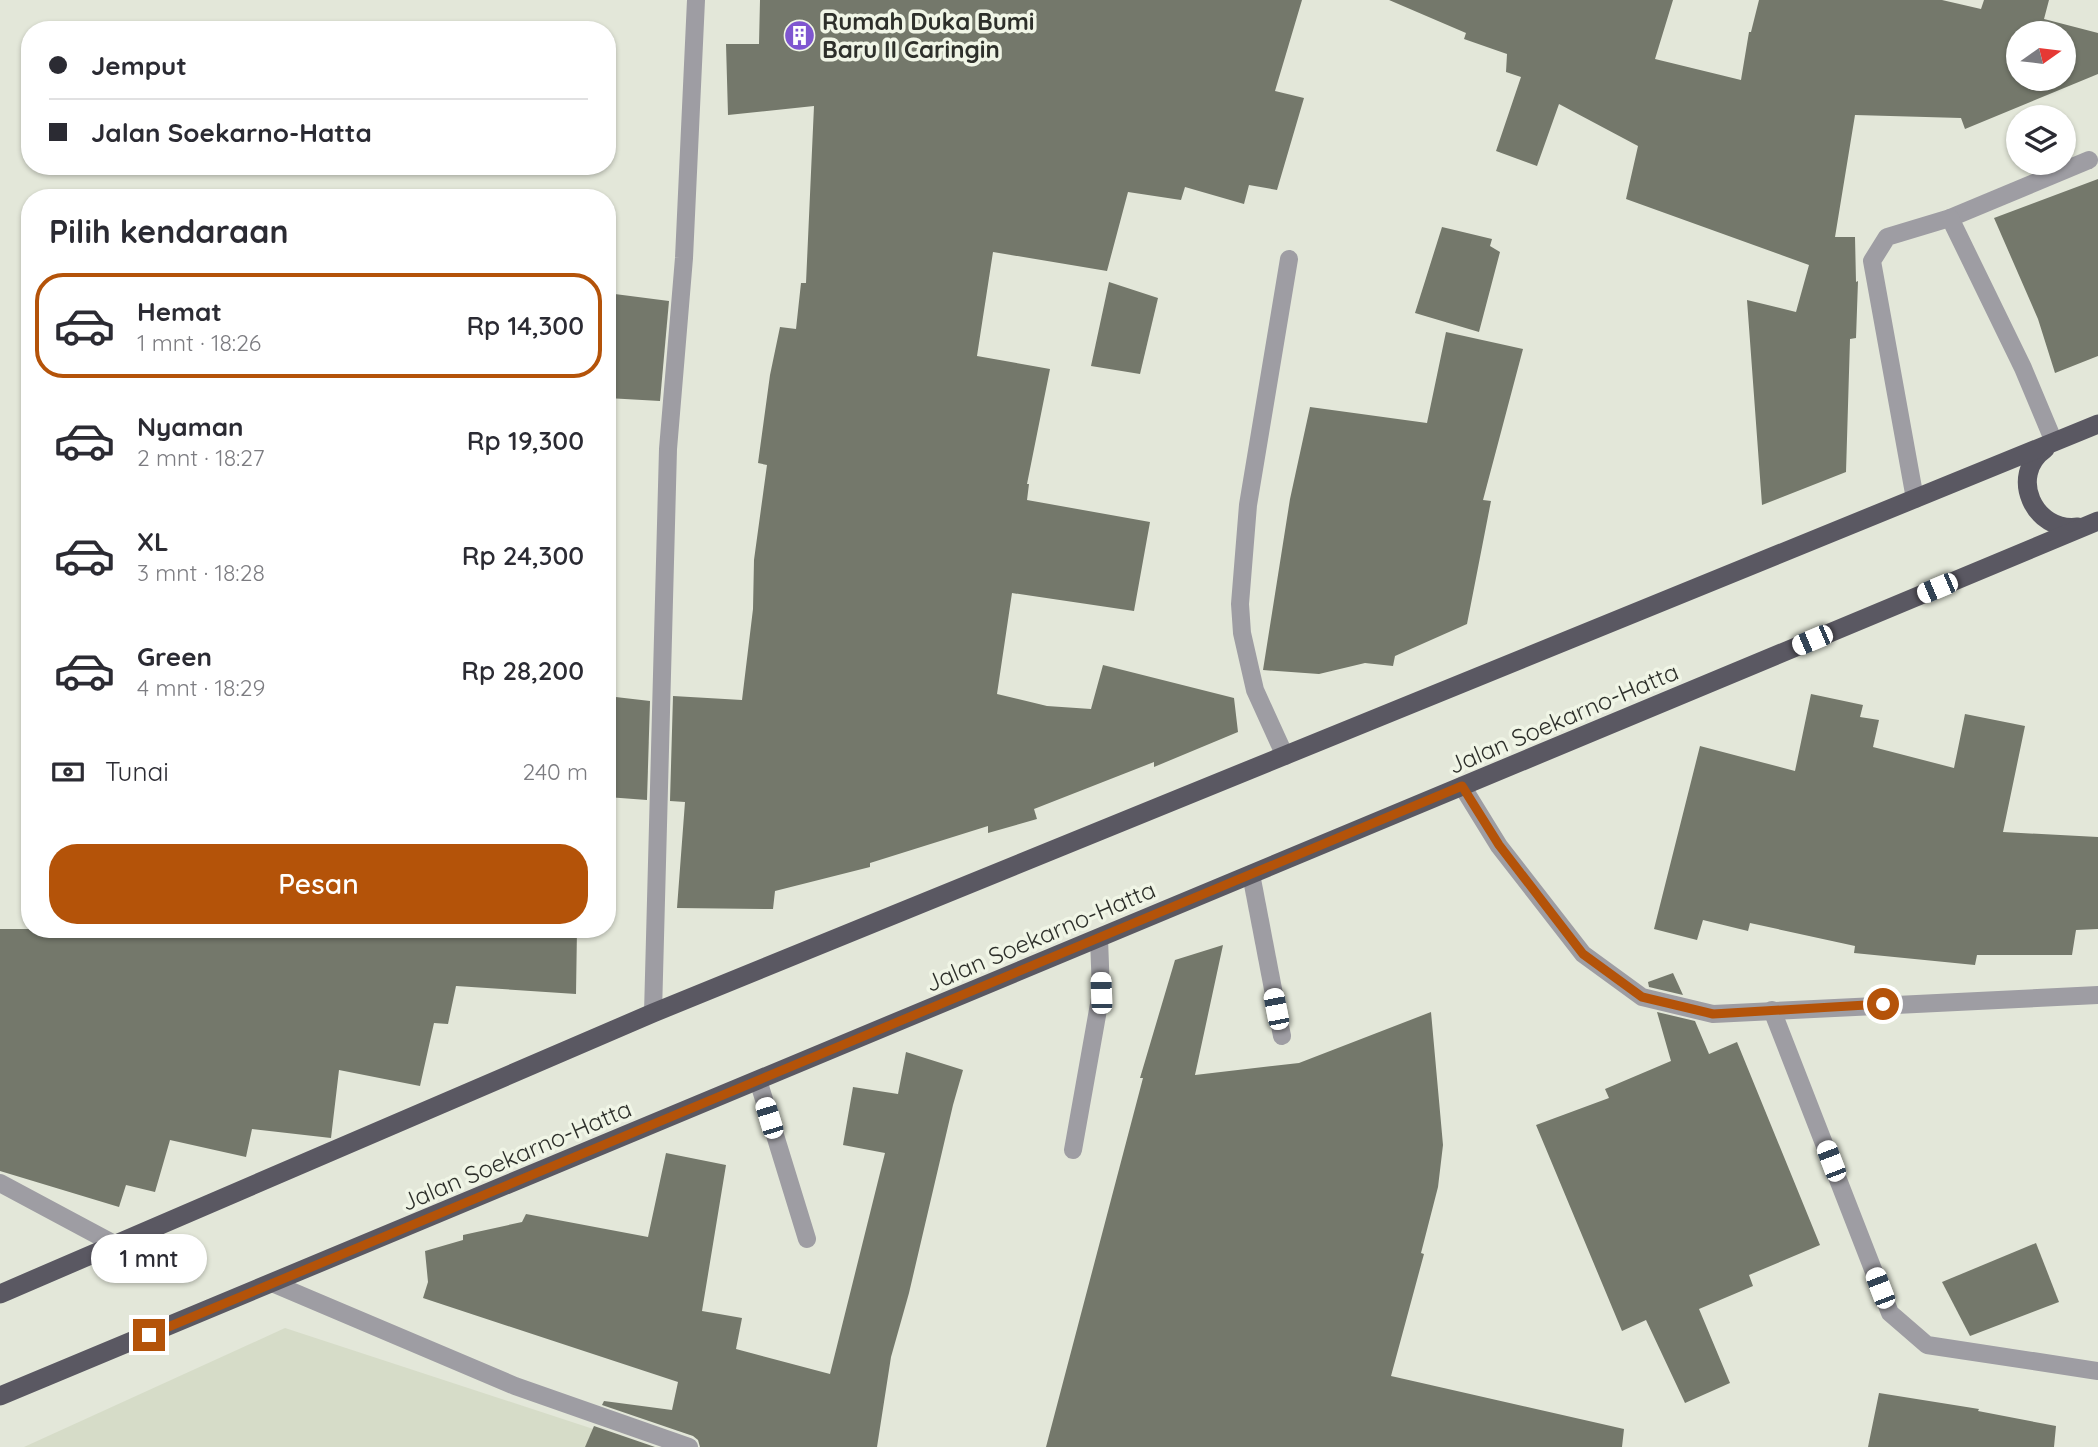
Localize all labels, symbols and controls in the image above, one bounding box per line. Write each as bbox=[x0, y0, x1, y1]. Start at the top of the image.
place label: Rumah Duka Bumi Baru II Caringin bbox=[822, 6, 1035, 64]
building icon: Rumah Duka Bumi Baru II Caringin bbox=[782, 18, 816, 52]
north arrow bbox=[2006, 21, 2076, 91]
map controls bbox=[2006, 21, 2076, 175]
text: Jemput bbox=[91, 49, 187, 82]
button: layers bbox=[2006, 105, 2076, 175]
text: Jalan Soekarno-Hatta bbox=[91, 116, 372, 149]
text: Pilih kendaraan bbox=[49, 211, 289, 251]
icon: car bbox=[53, 294, 116, 357]
text: Hemat bbox=[137, 295, 222, 328]
text: Rp 14,300 bbox=[466, 309, 584, 342]
text: 1 mnt · 18:26 bbox=[137, 328, 261, 357]
icon: car bbox=[53, 409, 116, 472]
text: Nyaman bbox=[137, 410, 244, 443]
text: Rp 19,300 bbox=[467, 424, 584, 457]
text: 2 mnt · 18:27 bbox=[137, 443, 264, 472]
icon: car bbox=[53, 524, 116, 587]
text: XL bbox=[137, 525, 169, 558]
text: Rp 24,300 bbox=[462, 539, 584, 572]
text: 3 mnt · 18:28 bbox=[137, 558, 265, 587]
car bbox=[1914, 570, 1961, 606]
car bbox=[1789, 622, 1836, 658]
icon: car bbox=[53, 639, 116, 702]
text: Green bbox=[137, 640, 212, 673]
text: Rp 28,200 bbox=[461, 654, 584, 687]
street label: Jalan Soekarno-Hatta bbox=[1443, 656, 1683, 780]
text: 4 mnt · 18:29 bbox=[137, 673, 265, 702]
icon: cash bbox=[49, 753, 87, 791]
text: Tunai bbox=[105, 755, 169, 788]
text: 240 m bbox=[523, 757, 588, 786]
button: Pesan bbox=[49, 844, 588, 924]
street label: Jalan Soekarno-Hatta bbox=[920, 874, 1160, 998]
car bbox=[1090, 972, 1113, 1014]
car bbox=[1262, 986, 1291, 1032]
route start bbox=[1867, 988, 1899, 1020]
street label: Jalan Soekarno-Hatta bbox=[396, 1093, 636, 1217]
car bbox=[753, 1095, 786, 1141]
car bbox=[1814, 1138, 1849, 1184]
callout: 1 mnt bbox=[91, 1234, 207, 1282]
text: 1 mnt bbox=[120, 1244, 178, 1273]
car bbox=[1863, 1265, 1898, 1311]
route end bbox=[133, 1319, 165, 1351]

